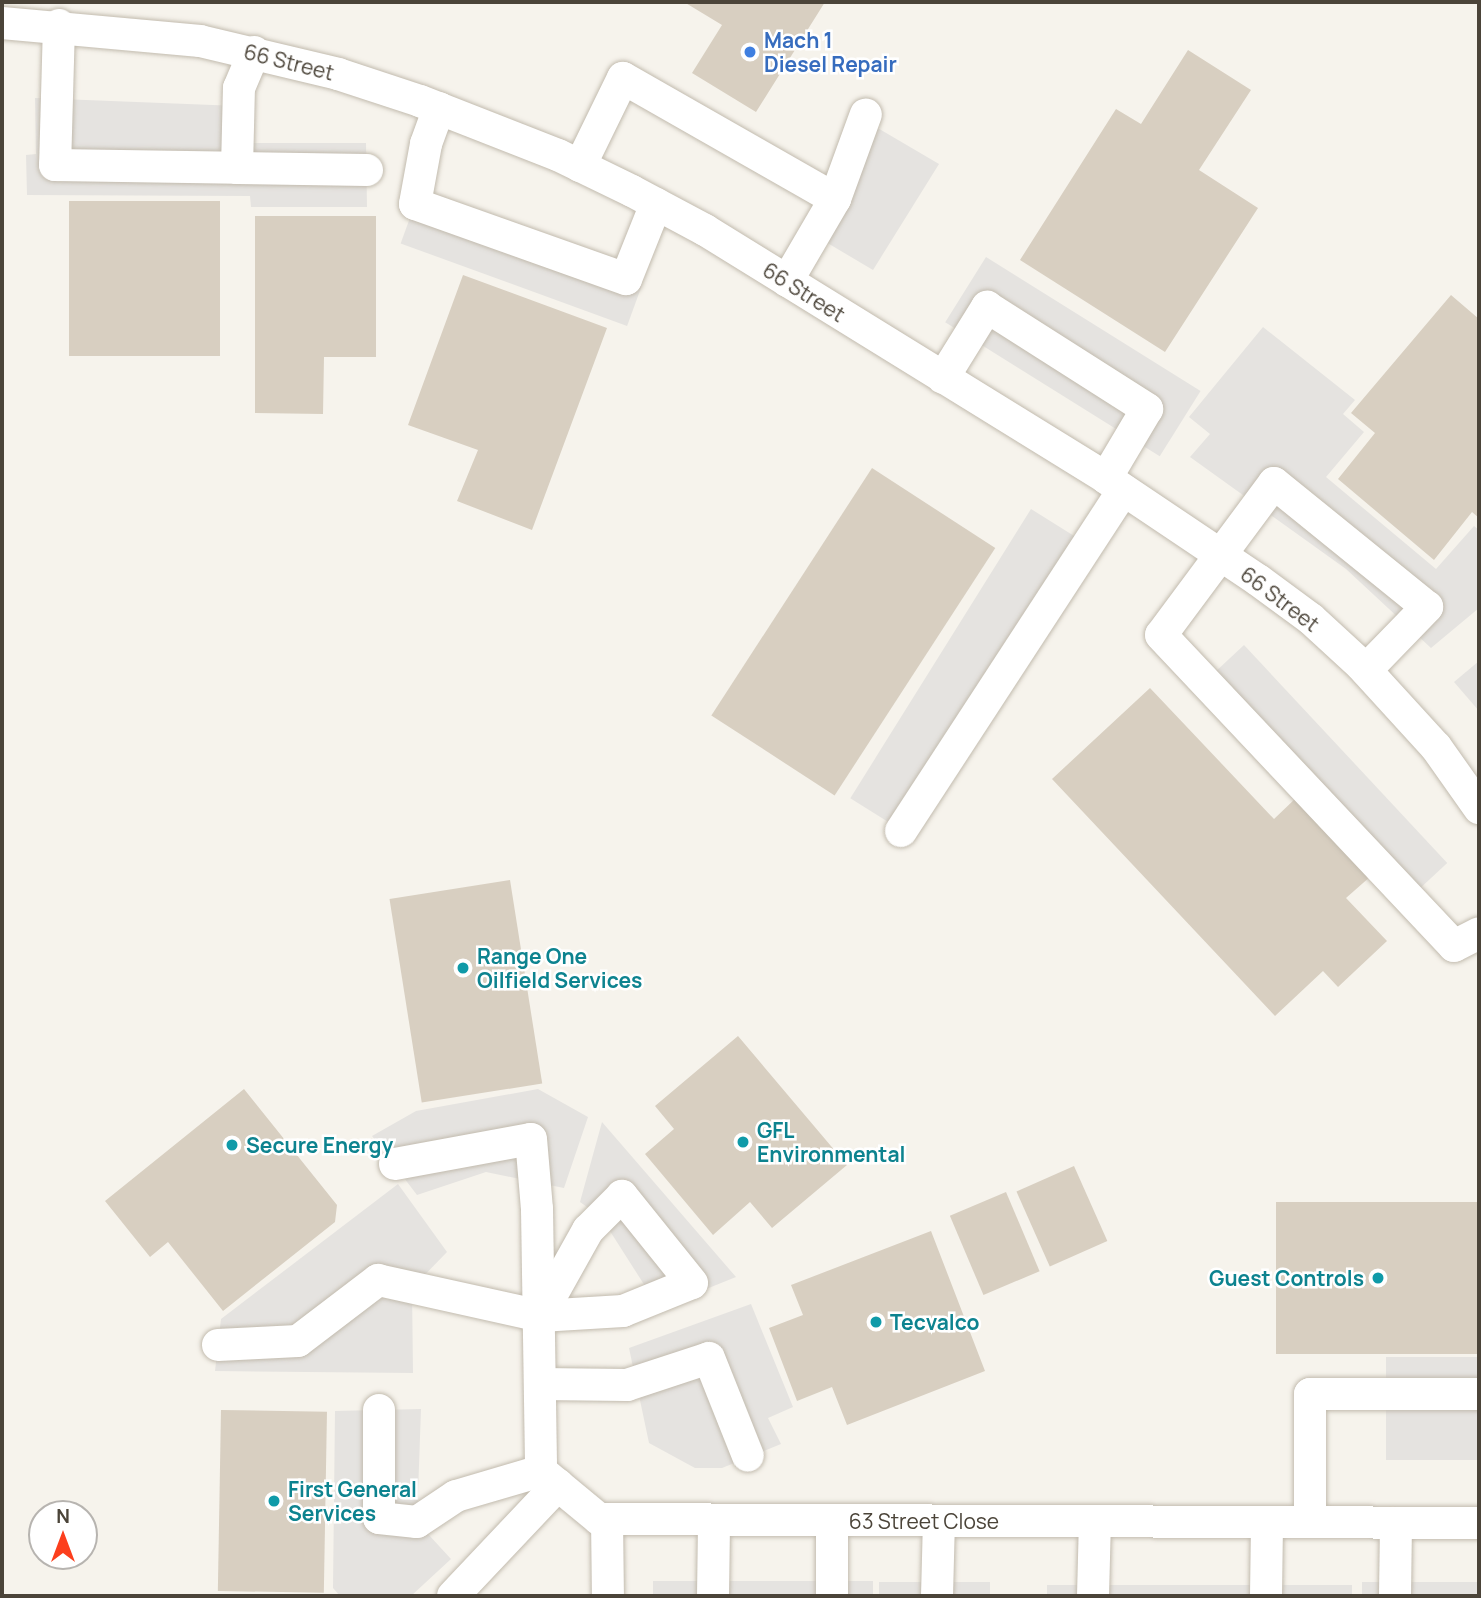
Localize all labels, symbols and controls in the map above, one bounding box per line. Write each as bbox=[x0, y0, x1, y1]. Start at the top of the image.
place label: Mach 1 Diesel Repair bbox=[764, 27, 897, 77]
street label: 66 Street bbox=[241, 39, 337, 85]
marker: Mach 1 Diesel Repair bbox=[742, 44, 758, 60]
street label: 66 Street bbox=[758, 257, 850, 327]
street label: 66 Street bbox=[1236, 561, 1324, 637]
place label: Range One Oilfield Services bbox=[477, 943, 642, 993]
marker: Range One Oilfield Services bbox=[455, 960, 471, 976]
place label: GFL Environmental bbox=[757, 1117, 905, 1167]
place label: Secure Energy bbox=[246, 1132, 393, 1158]
marker: GFL Environmental bbox=[735, 1134, 751, 1150]
marker: Secure Energy bbox=[224, 1137, 240, 1153]
place label: Guest Controls bbox=[1209, 1265, 1364, 1291]
marker: Guest Controls bbox=[1370, 1270, 1386, 1286]
place label: Tecvalco bbox=[890, 1309, 980, 1335]
marker: Tecvalco bbox=[868, 1314, 884, 1330]
place label: First General Services bbox=[288, 1476, 417, 1526]
marker: First General Services bbox=[266, 1493, 282, 1509]
north arrow bbox=[28, 1500, 98, 1570]
text: N bbox=[56, 1503, 70, 1529]
street label: 63 Street Close bbox=[849, 1508, 999, 1534]

